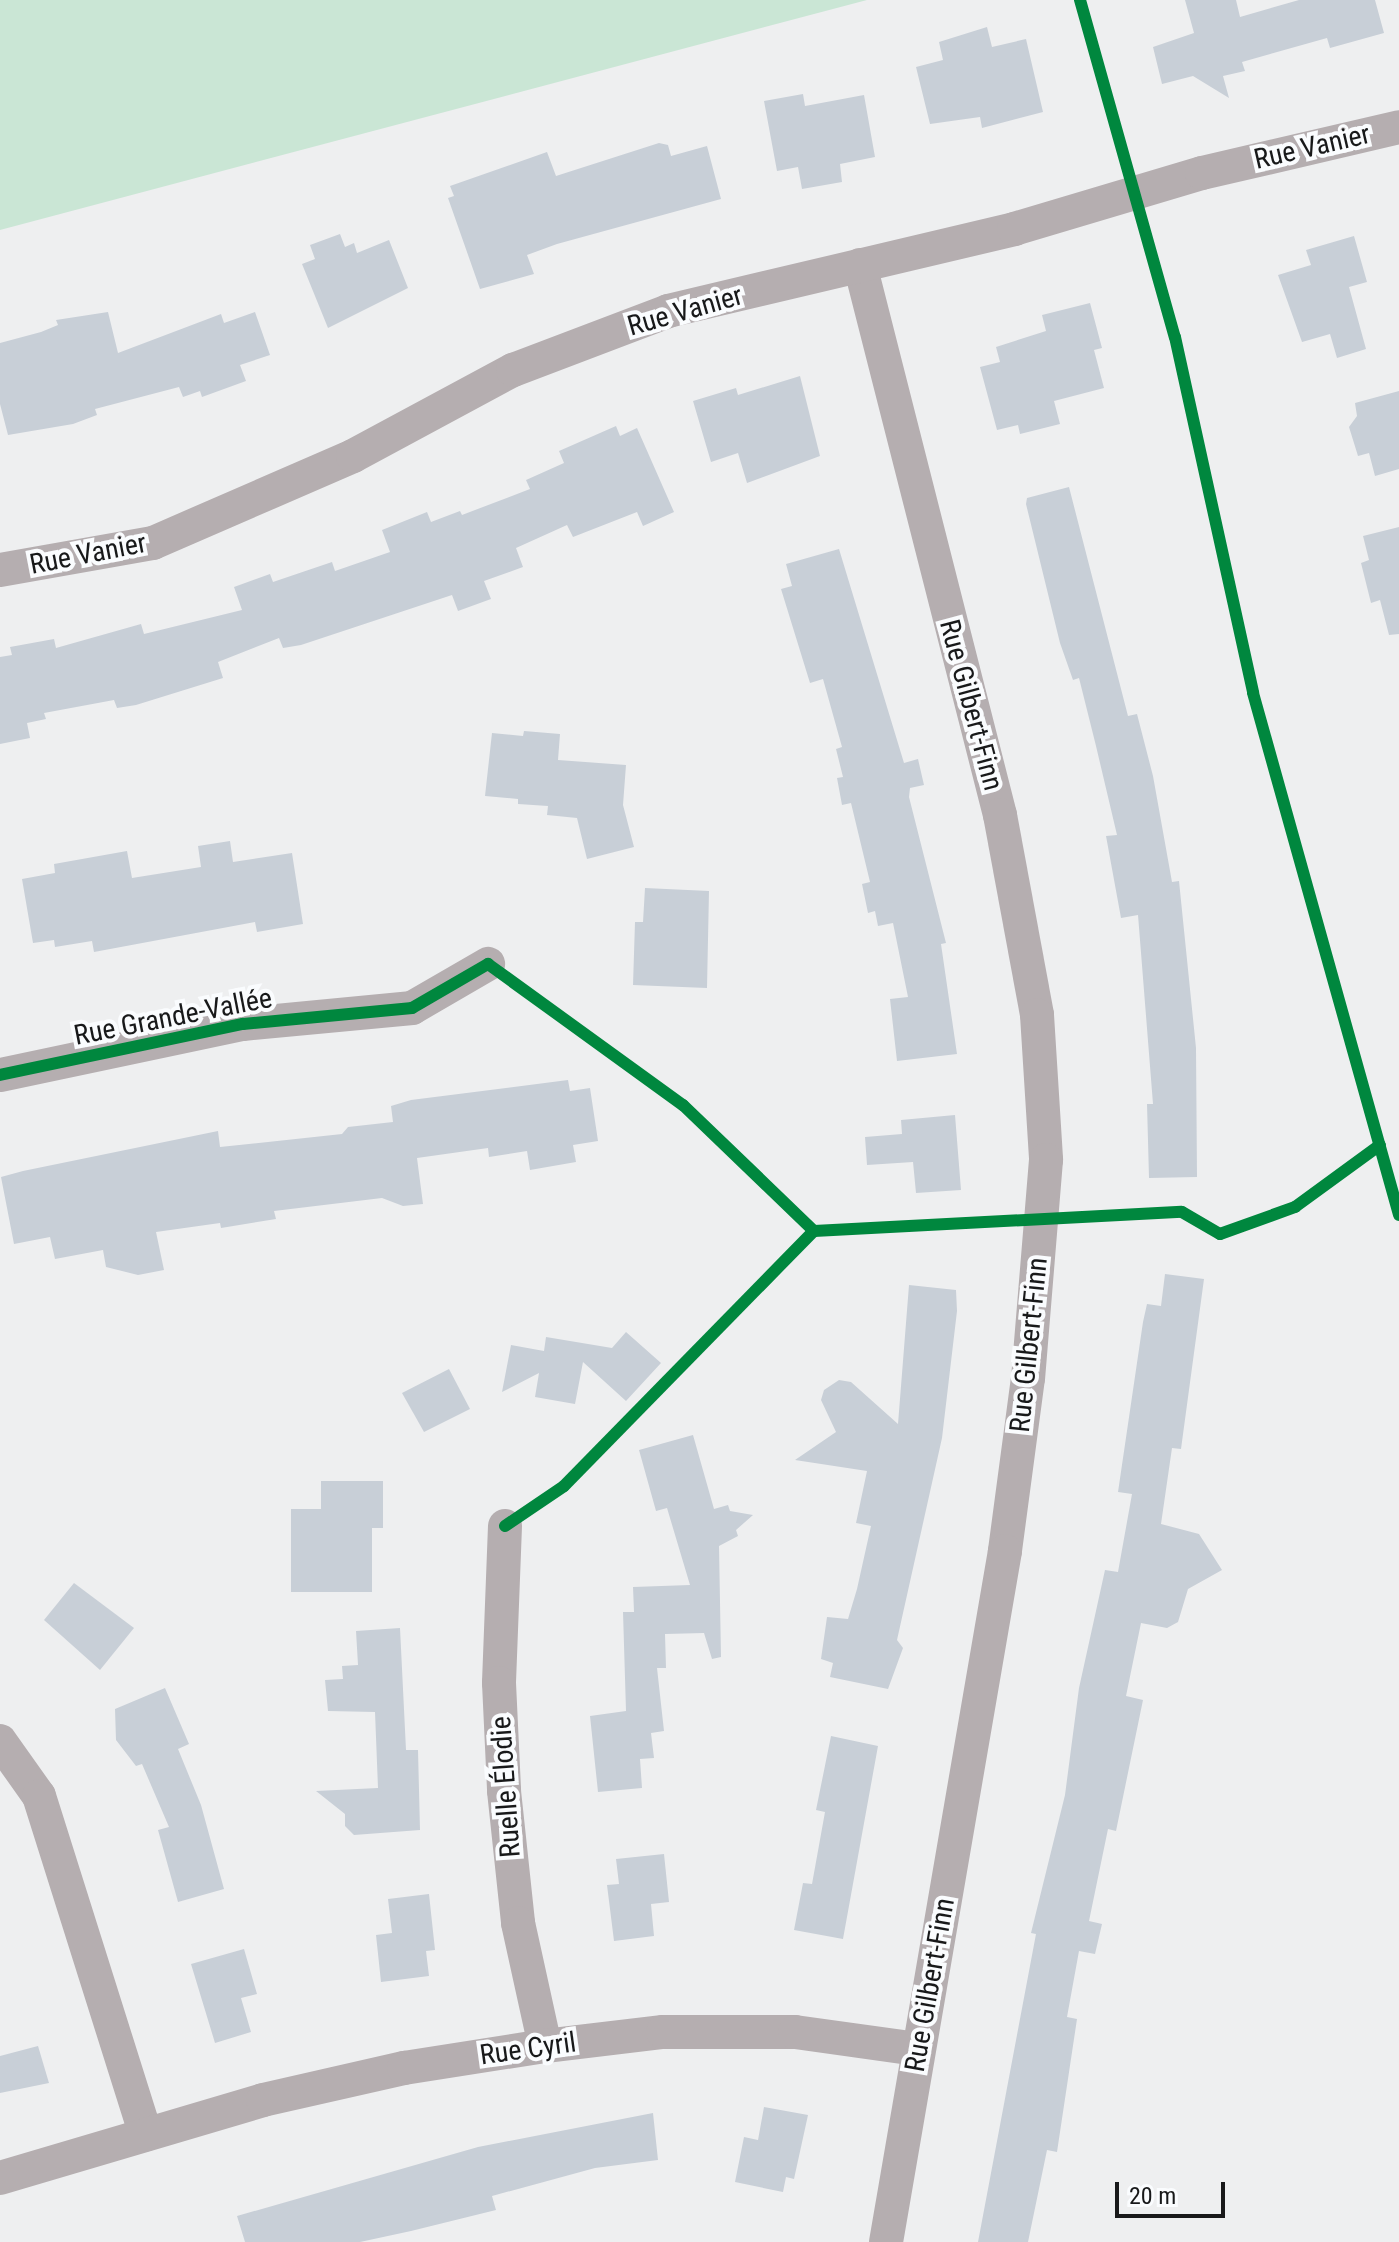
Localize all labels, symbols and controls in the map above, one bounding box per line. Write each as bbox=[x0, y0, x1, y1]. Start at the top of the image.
street label: Rue Vanier bbox=[1251, 117, 1373, 177]
street label: Rue Vanier bbox=[624, 279, 746, 343]
street label: Rue Vanier bbox=[27, 526, 149, 582]
street label: Rue Gilbert-Finn bbox=[932, 616, 1010, 794]
street label: Rue Grande-Vallée bbox=[71, 981, 275, 1053]
street label: Rue Gilbert-Finn bbox=[1003, 1256, 1055, 1434]
street label: Ruelle Élodie bbox=[484, 1715, 528, 1859]
street label: Rue Gilbert-Finn bbox=[898, 1896, 962, 2074]
street label: Rue Cyril bbox=[478, 2026, 578, 2072]
scale bar bbox=[1119, 2166, 1229, 2216]
text: 20 m bbox=[1129, 2182, 1176, 2210]

